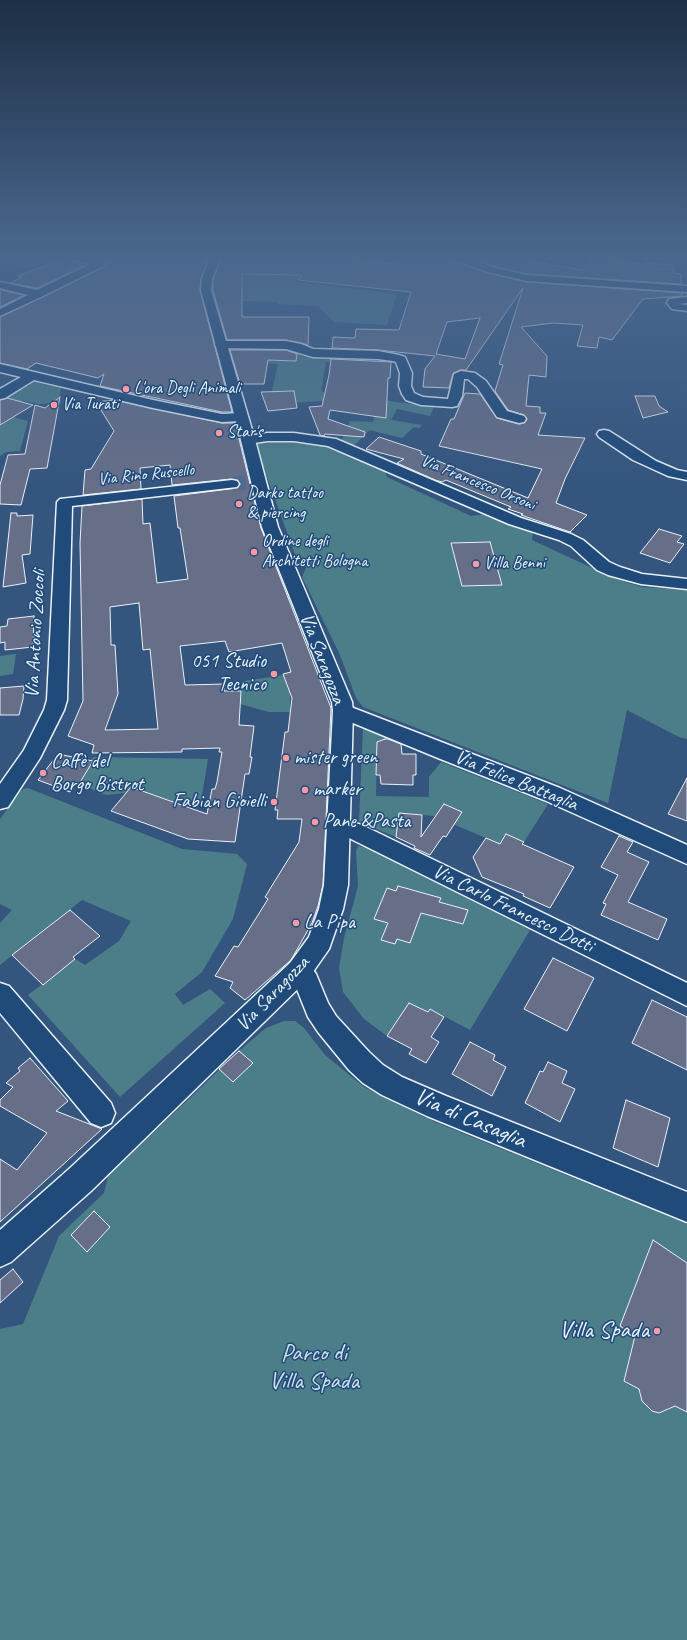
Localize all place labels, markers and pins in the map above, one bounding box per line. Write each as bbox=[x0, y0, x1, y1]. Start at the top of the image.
place label: L'ora Degli Animali bbox=[134, 379, 240, 399]
marker: L'ora Degli Animali bbox=[121, 384, 131, 394]
place label: Via Turati bbox=[62, 395, 119, 415]
marker: Via Turati bbox=[49, 400, 59, 410]
place label: Star's bbox=[227, 423, 263, 443]
marker: Star's bbox=[214, 428, 224, 438]
place label: Darko tattoo & piercing bbox=[247, 484, 323, 524]
marker: Darko tattoo & piercing bbox=[234, 499, 244, 509]
place label: Ordine degli Architetti Bologna bbox=[262, 532, 367, 572]
marker: Ordine degli Architetti Bologna bbox=[249, 547, 259, 557]
place label: Villa Benni bbox=[484, 554, 545, 574]
marker: Villa Benni bbox=[471, 559, 481, 569]
place label: 051 Studio Tecnico bbox=[191, 650, 266, 697]
marker: 051 Studio Tecnico bbox=[269, 669, 279, 679]
place label: mister green bbox=[294, 746, 377, 770]
place label: Caffè del Borgo Bistrot bbox=[51, 750, 143, 797]
marker: mister green bbox=[281, 753, 291, 763]
marker: Caffè del Borgo Bistrot bbox=[38, 768, 48, 778]
place label: marker bbox=[313, 778, 361, 802]
marker: marker bbox=[300, 785, 310, 795]
place label: Fabian Gioielli bbox=[173, 790, 266, 814]
marker: Fabian Gioielli bbox=[269, 797, 279, 807]
place label: Pane &Pasta bbox=[323, 810, 411, 834]
marker: Pane &Pasta bbox=[310, 817, 320, 827]
place label: La Pipa bbox=[304, 911, 355, 935]
marker: La Pipa bbox=[291, 918, 301, 928]
place label: Villa Spada bbox=[559, 1317, 649, 1345]
marker: Villa Spada bbox=[652, 1326, 662, 1336]

